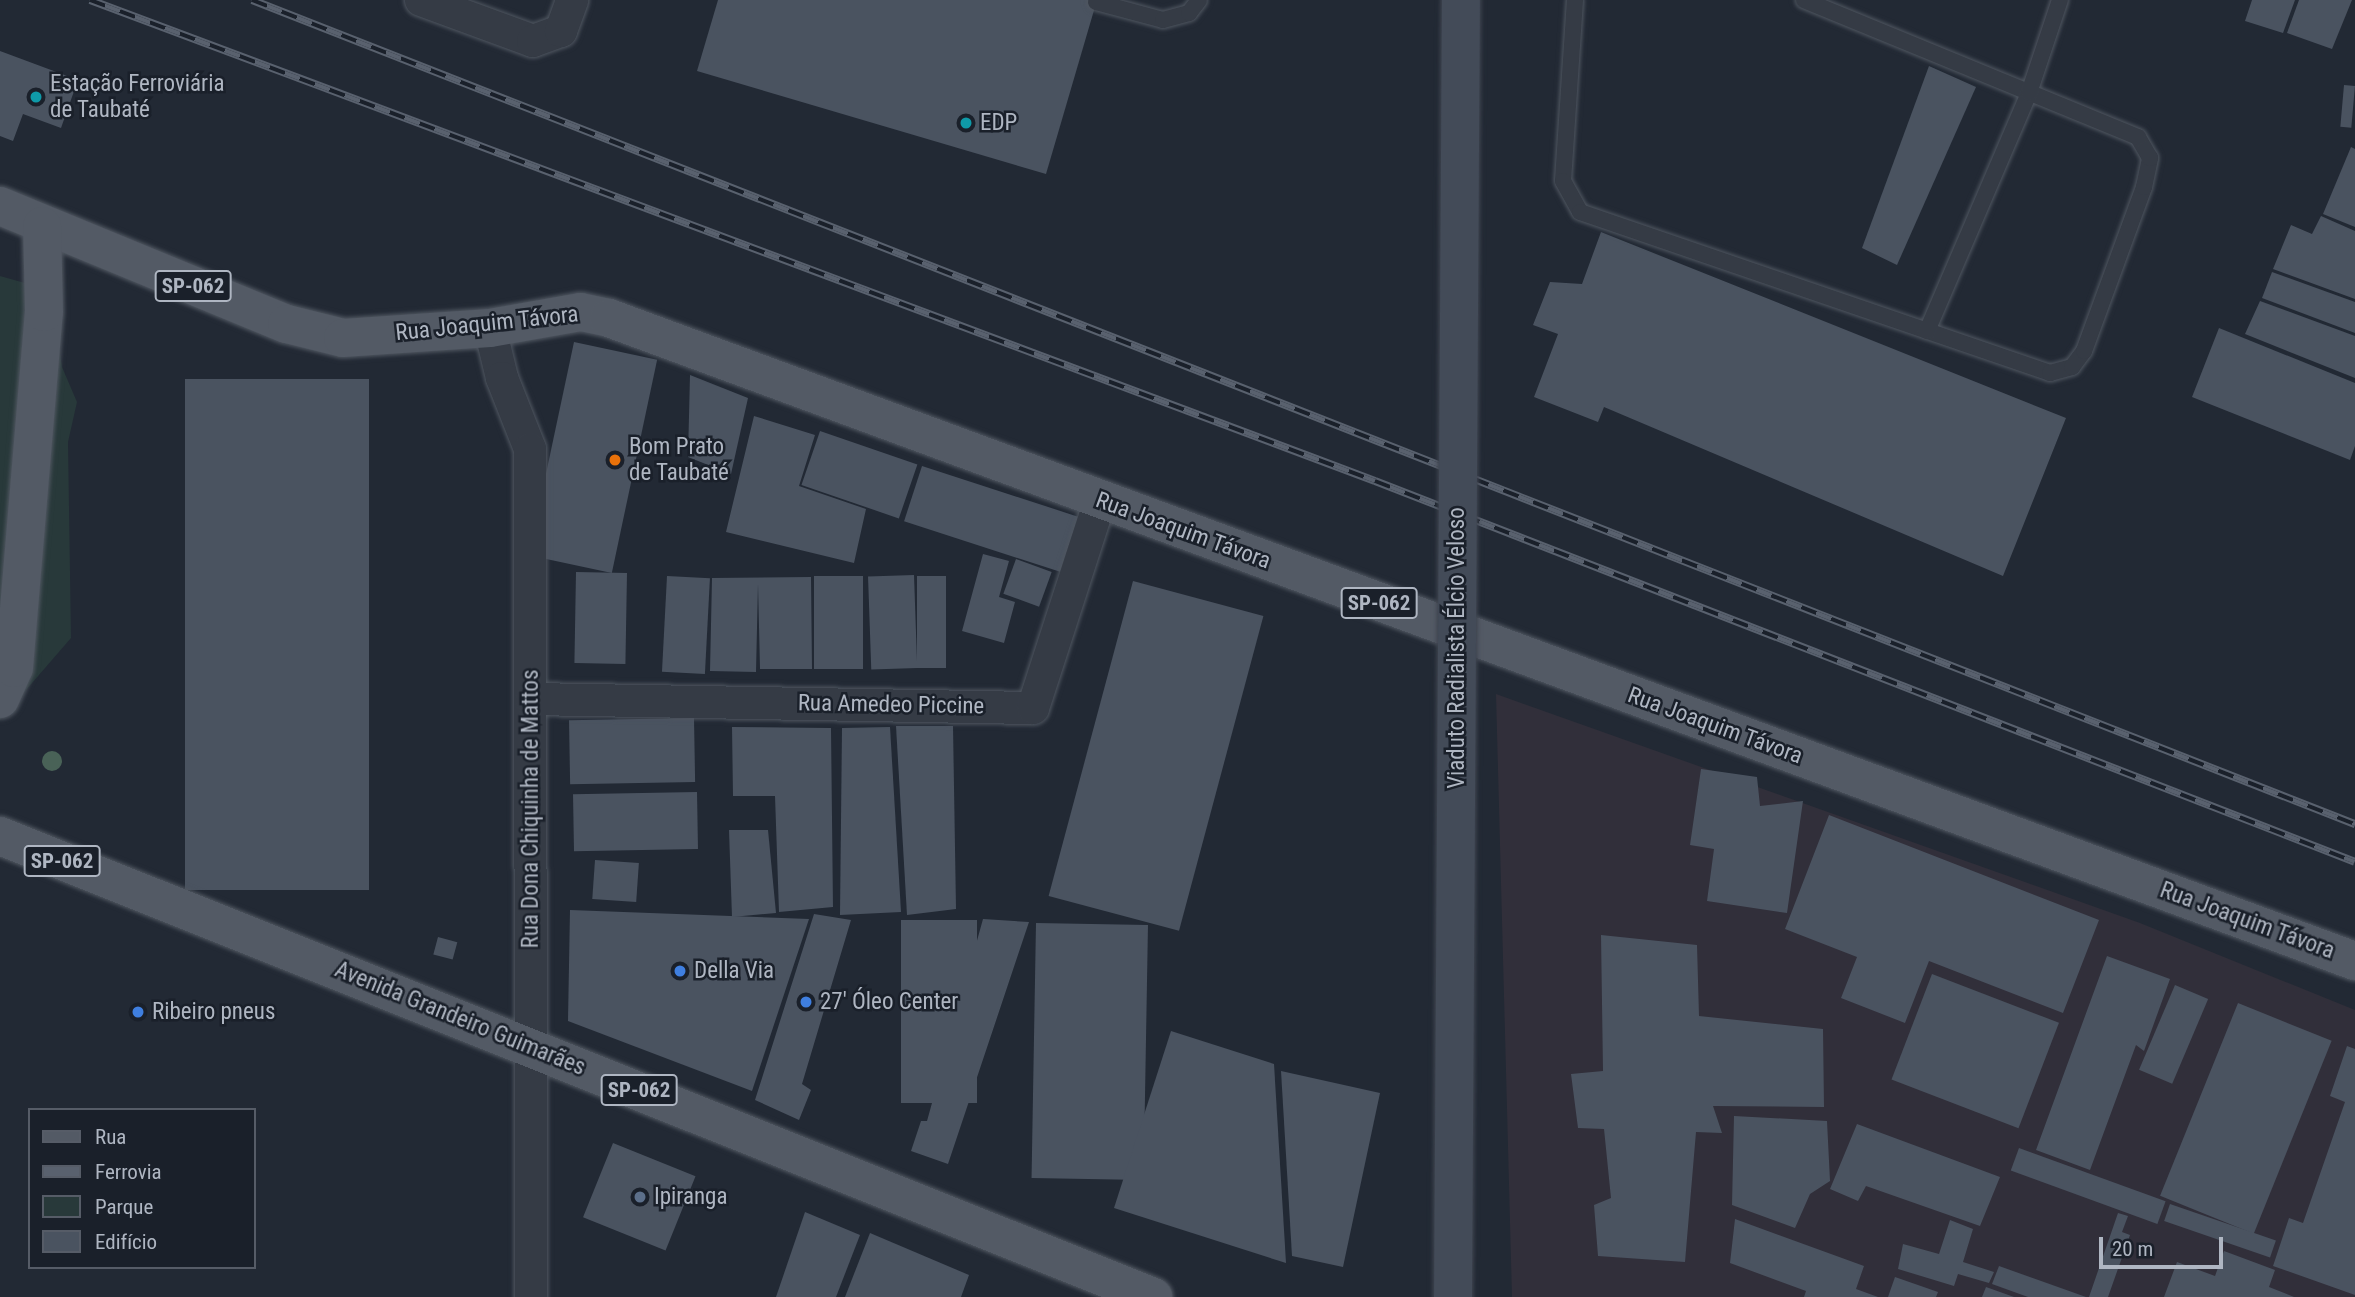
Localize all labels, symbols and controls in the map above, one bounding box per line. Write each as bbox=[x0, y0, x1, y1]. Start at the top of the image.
place label: Estação Ferroviária de Taubaté bbox=[50, 70, 224, 124]
marker: Estação Ferroviária de Taubaté bbox=[28, 89, 44, 105]
place label: EDP bbox=[980, 109, 1017, 137]
marker: EDP bbox=[958, 115, 974, 131]
road number: SP-062 bbox=[154, 268, 232, 304]
street label: Rua Joaquim Távora bbox=[394, 301, 580, 347]
place label: Bom Prato de Taubaté bbox=[629, 433, 729, 487]
marker: Bom Prato de Taubaté bbox=[607, 452, 623, 468]
street label: Rua Joaquim Távora bbox=[1092, 487, 1274, 575]
street label: Viaduto Radialista Élcio Veloso bbox=[1443, 507, 1471, 789]
road number: SP-062 bbox=[1340, 586, 1418, 620]
street label: Rua Dona Chiquinha de Mattos bbox=[517, 670, 545, 948]
street label: Rua Joaquim Távora bbox=[1624, 682, 1806, 770]
street label: Rua Amedeo Piccine bbox=[798, 690, 984, 720]
road number: SP-062 bbox=[24, 844, 100, 878]
street label: Rua Joaquim Távora bbox=[2156, 877, 2338, 965]
street label: Avenida Grandeiro Guimarães bbox=[331, 956, 589, 1082]
place label: Della Via bbox=[694, 957, 774, 985]
marker: Della Via bbox=[672, 963, 688, 979]
place label: 27' Óleo Center bbox=[820, 988, 958, 1016]
marker: 27' Óleo Center bbox=[798, 994, 814, 1010]
place label: Ribeiro pneus bbox=[152, 998, 275, 1026]
marker: Ribeiro pneus bbox=[130, 1004, 146, 1020]
road number: SP-062 bbox=[600, 1072, 678, 1108]
legend bbox=[28, 1108, 256, 1269]
text: Rua bbox=[95, 1125, 126, 1149]
text: Ferrovia bbox=[95, 1160, 162, 1184]
place label: Ipiranga bbox=[654, 1183, 727, 1211]
marker: Ipiranga bbox=[632, 1189, 648, 1205]
text: Parque bbox=[95, 1195, 153, 1219]
scale bar bbox=[2103, 1224, 2227, 1268]
text: Edifício bbox=[95, 1230, 157, 1254]
text: 20 m bbox=[2112, 1237, 2153, 1261]

